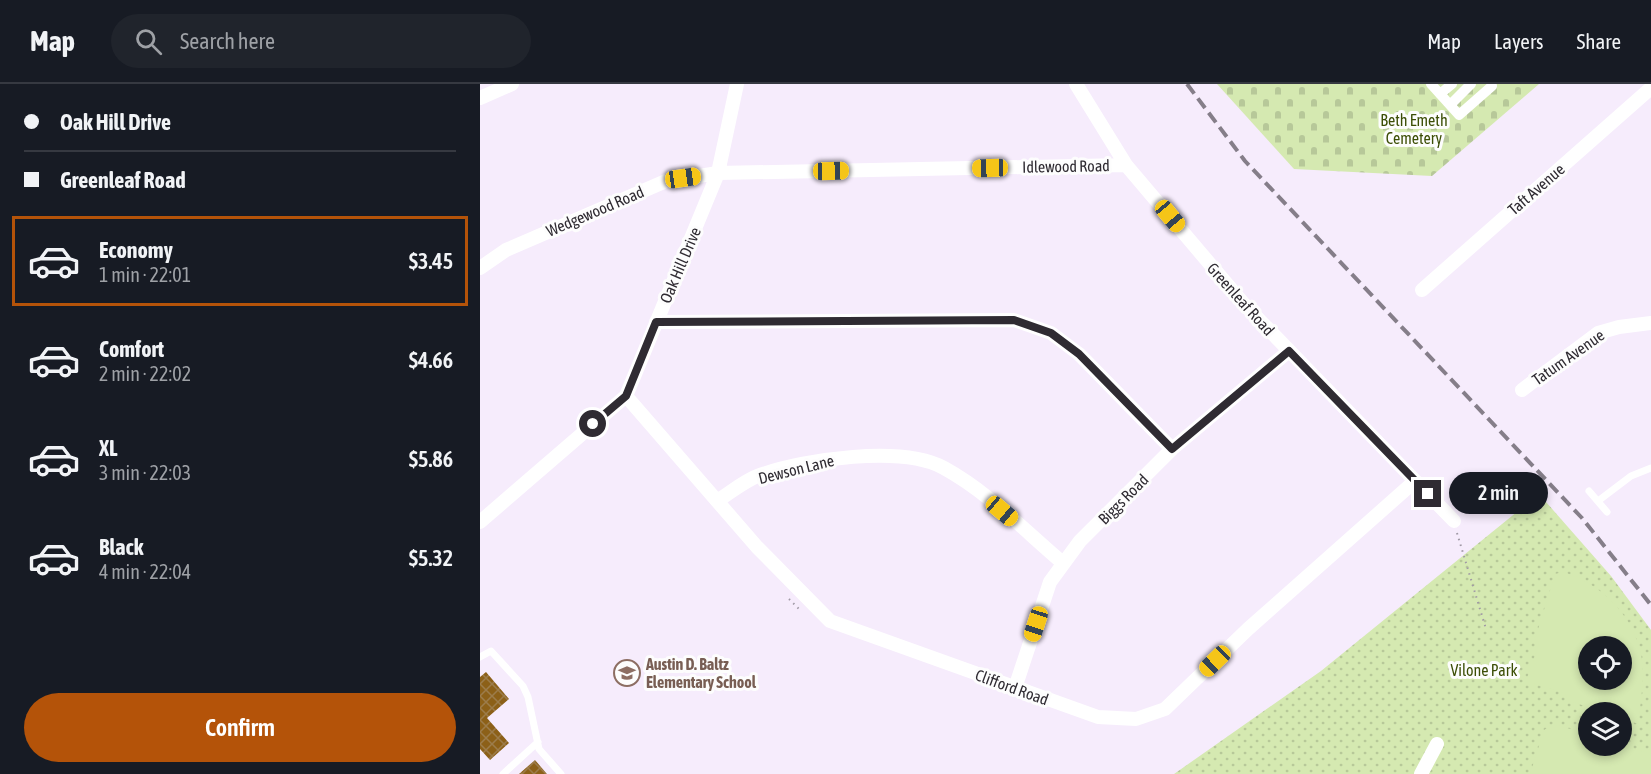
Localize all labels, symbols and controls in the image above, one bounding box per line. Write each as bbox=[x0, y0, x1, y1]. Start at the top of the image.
search box bbox=[111, 14, 531, 68]
text: Map bbox=[30, 25, 75, 57]
icon: search bbox=[132, 25, 165, 58]
text: Search here bbox=[180, 28, 275, 54]
text: Map bbox=[1427, 29, 1461, 53]
text: Layers bbox=[1494, 29, 1544, 53]
text: Share bbox=[1577, 29, 1621, 53]
text: Oak Hill Drive bbox=[60, 109, 171, 135]
park label: Beth Emeth Cemetery bbox=[1380, 111, 1448, 148]
street label: Idlewood Road bbox=[1022, 156, 1110, 176]
car bbox=[972, 159, 1008, 177]
street label: Taft Avenue bbox=[1504, 160, 1568, 218]
car bbox=[813, 162, 849, 180]
text: Greenleaf Road bbox=[60, 167, 186, 193]
car bbox=[664, 167, 702, 189]
street label: Wedgewood Road bbox=[543, 182, 647, 241]
car bbox=[1152, 196, 1188, 236]
street label: Oak Hill Drive bbox=[656, 224, 704, 306]
icon: car bbox=[27, 234, 81, 288]
text: Economy bbox=[99, 237, 173, 263]
text: $3.45 bbox=[409, 248, 453, 274]
street label: Greenleaf Road bbox=[1204, 259, 1278, 339]
text: 1 min · 22:01 bbox=[99, 263, 191, 286]
street label: Tatum Avenue bbox=[1529, 326, 1607, 388]
icon: car bbox=[27, 333, 81, 387]
text: Comfort bbox=[99, 336, 164, 362]
text: $4.66 bbox=[409, 347, 453, 373]
text: 2 min · 22:02 bbox=[99, 362, 191, 385]
route start bbox=[579, 410, 606, 437]
icon: car bbox=[27, 432, 81, 486]
text: XL bbox=[99, 435, 117, 461]
text: $5.86 bbox=[409, 446, 453, 472]
street label: Dewson Lane bbox=[756, 451, 836, 487]
text: 3 min · 22:03 bbox=[99, 461, 191, 484]
street label: Biggs Road bbox=[1094, 470, 1152, 528]
callout: 2 min bbox=[1449, 473, 1548, 515]
route end bbox=[1414, 480, 1441, 507]
text: 2 min bbox=[1478, 481, 1519, 504]
car bbox=[982, 493, 1022, 529]
icon: car bbox=[27, 531, 81, 585]
text: Black bbox=[99, 534, 143, 560]
text: $5.32 bbox=[409, 545, 453, 571]
text: 4 min · 22:04 bbox=[99, 560, 191, 583]
car bbox=[1022, 604, 1050, 644]
map controls bbox=[1578, 636, 1632, 756]
button: locate bbox=[1578, 636, 1632, 690]
car bbox=[1196, 642, 1234, 680]
place label: Austin D. Baltz Elementary School bbox=[645, 655, 757, 691]
school or university icon: Austin D. Baltz Elementary School bbox=[612, 658, 642, 688]
park label: Vilone Park bbox=[1450, 661, 1518, 679]
street label: Clifford Road bbox=[973, 665, 1051, 709]
button: Confirm bbox=[24, 693, 456, 762]
button: layers bbox=[1578, 702, 1632, 756]

